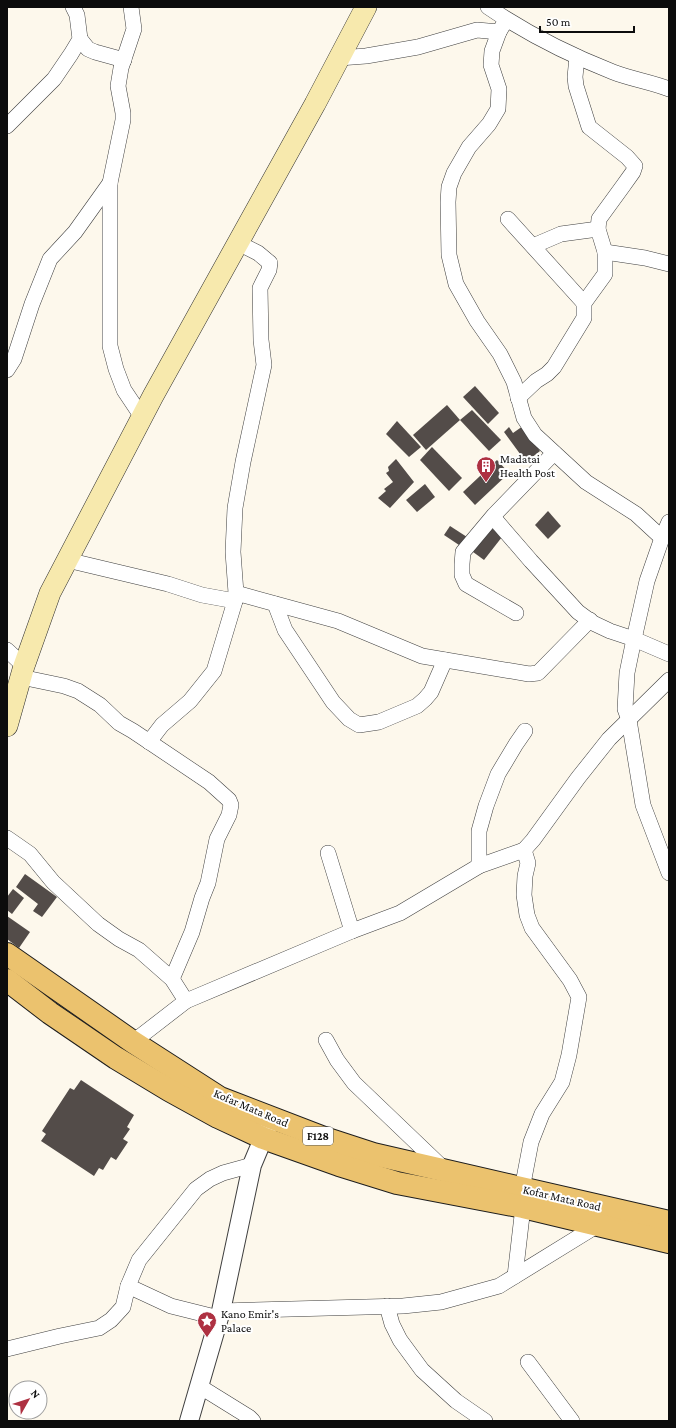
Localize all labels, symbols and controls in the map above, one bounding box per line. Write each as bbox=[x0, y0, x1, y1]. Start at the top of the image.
scale bar bbox=[540, 8, 634, 34]
text: 50 m bbox=[546, 15, 571, 29]
place label: Madatai Health Post bbox=[500, 452, 556, 480]
building icon: Madatai Health Post bbox=[475, 455, 497, 483]
street label: Kofar Mata Road bbox=[211, 1086, 291, 1130]
road number: F128 bbox=[303, 1127, 333, 1145]
street label: Kofar Mata Road bbox=[522, 1182, 603, 1214]
place label: Kano Emir's Palace bbox=[221, 1307, 279, 1335]
place icon: Kano Emir's Palace bbox=[196, 1310, 218, 1338]
north arrow bbox=[8, 1380, 48, 1420]
text: N bbox=[29, 1387, 43, 1401]

